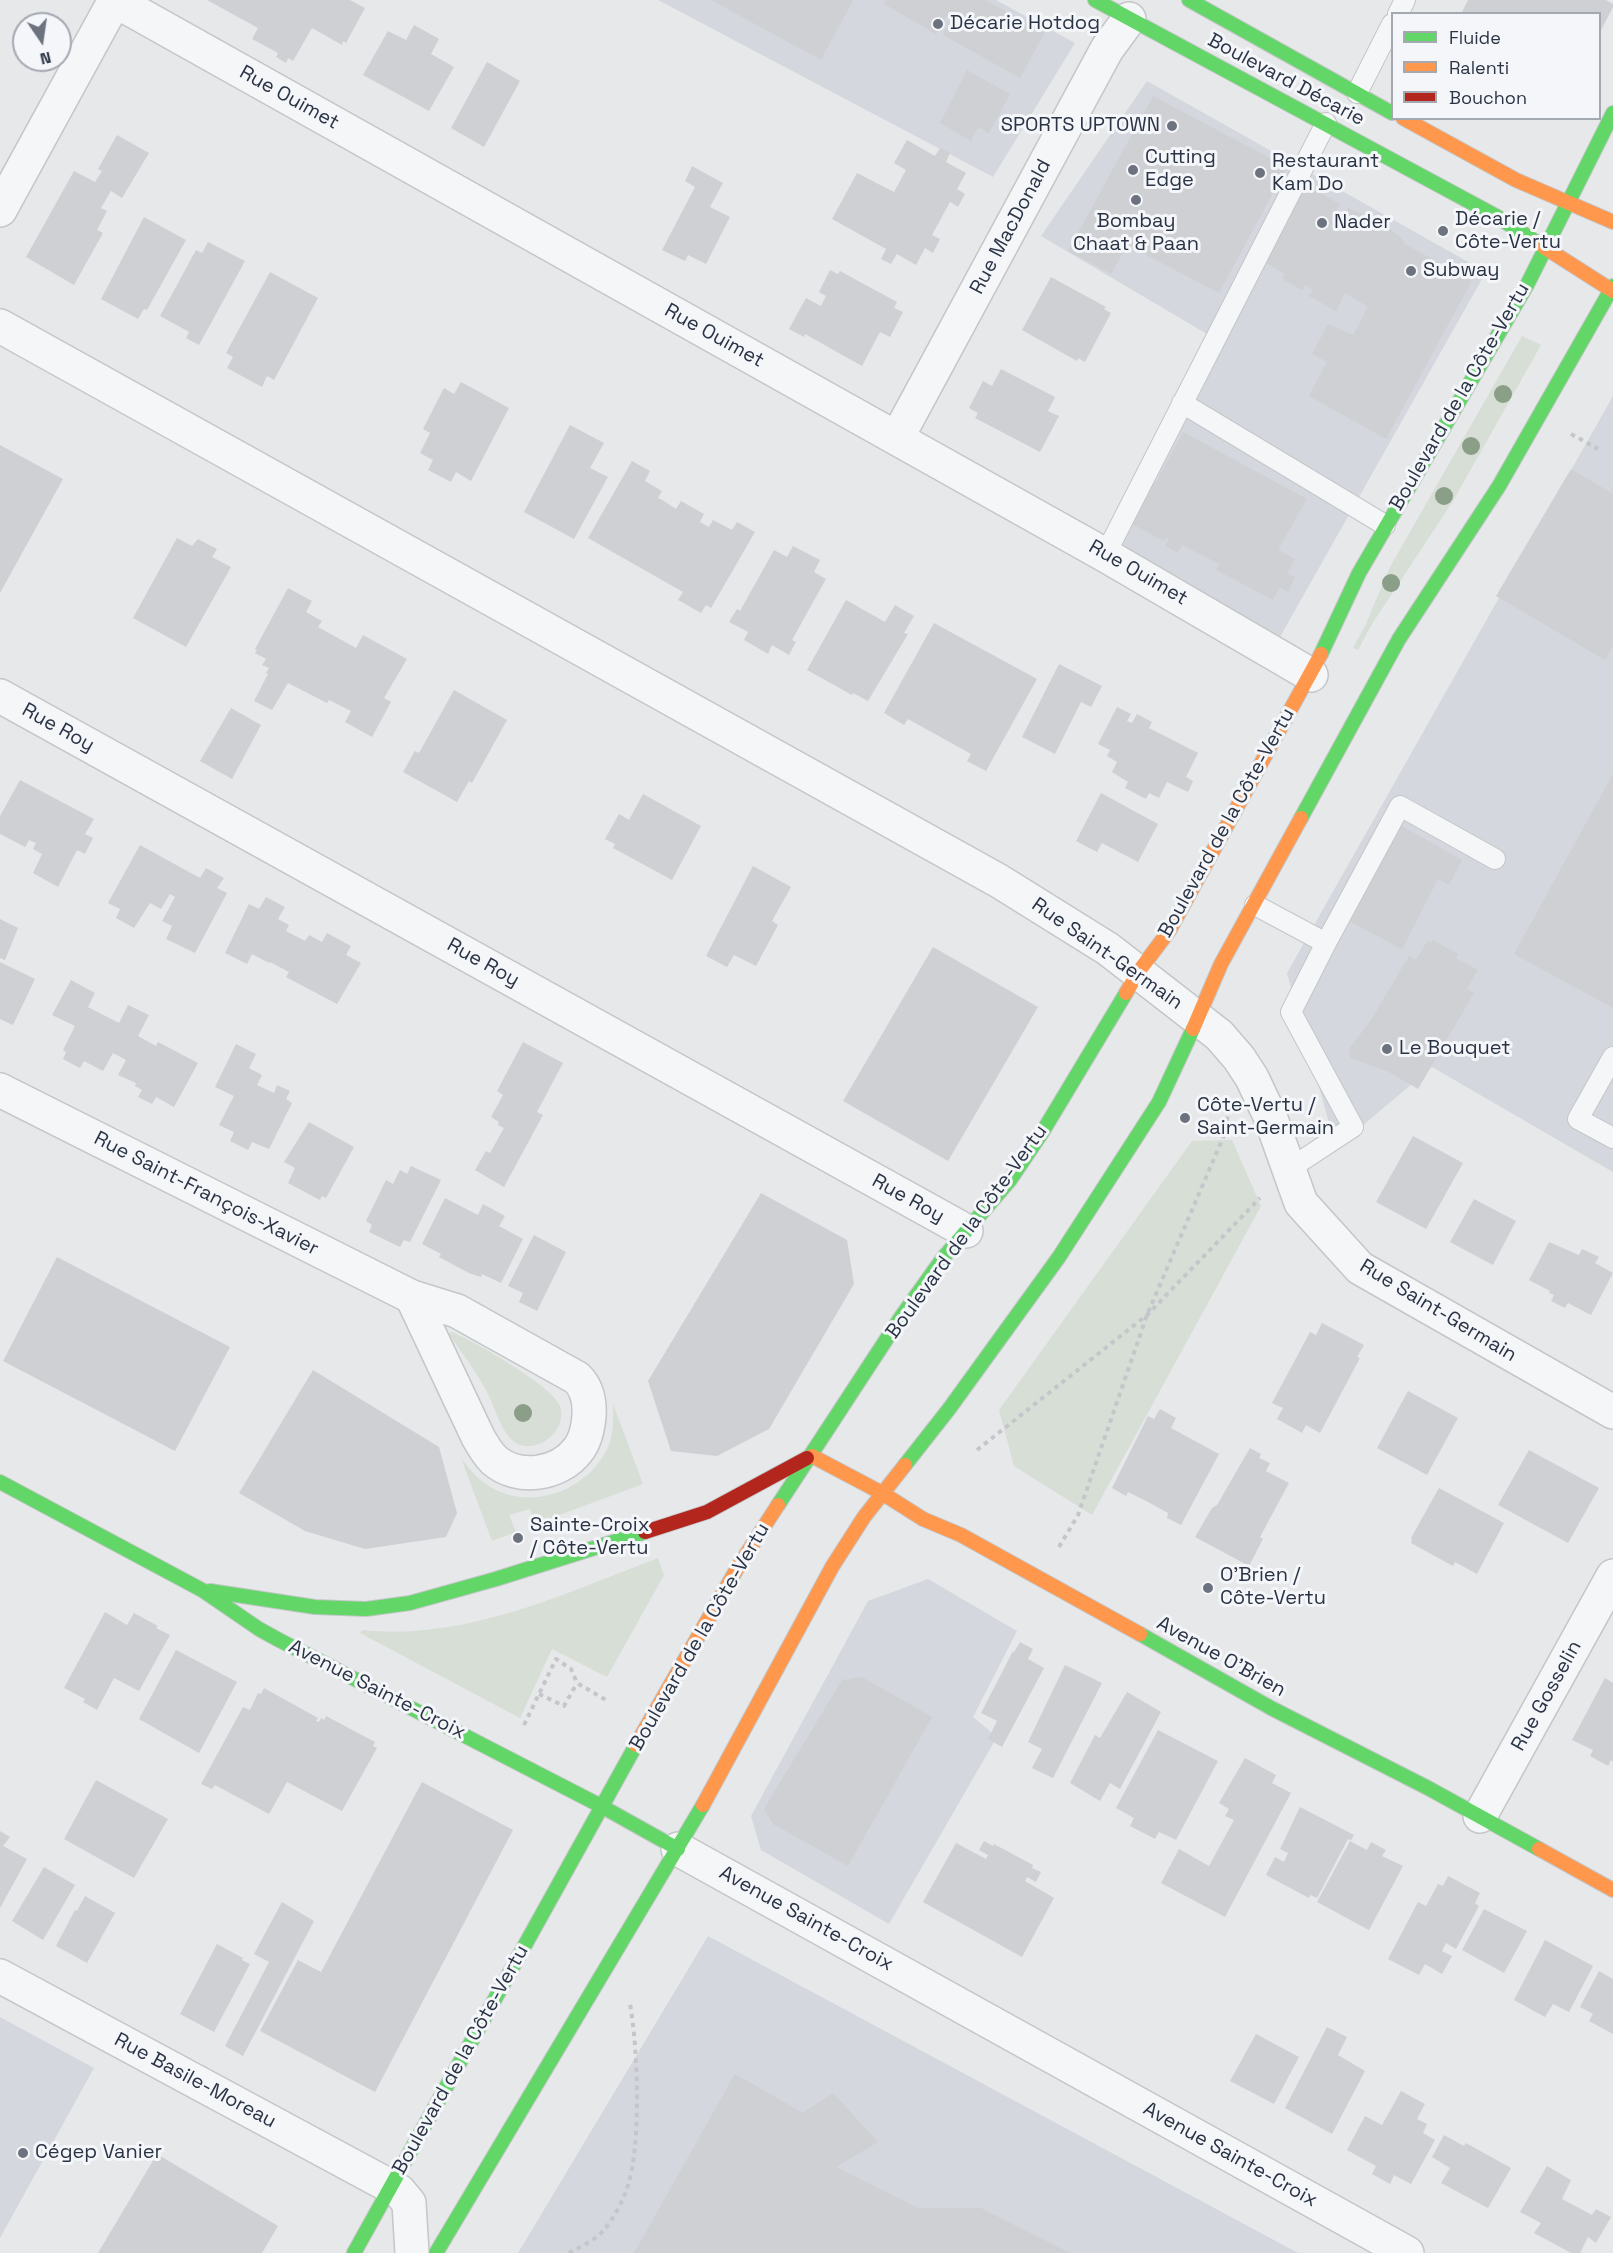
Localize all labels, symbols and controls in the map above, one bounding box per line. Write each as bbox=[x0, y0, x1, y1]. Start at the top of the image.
north arrow bbox=[12, 12, 72, 72]
place label: Décarie Hotdog bbox=[950, 12, 1100, 36]
legend bbox=[1391, 12, 1601, 120]
marker: Décarie Hotdog bbox=[931, 17, 945, 31]
text: Fluide bbox=[1449, 26, 1501, 49]
street label: Boulevard Décarie bbox=[1203, 29, 1369, 131]
text: N bbox=[38, 47, 53, 70]
text: Ralenti bbox=[1449, 56, 1509, 79]
street label: Rue Ouimet bbox=[235, 61, 343, 135]
text: Bouchon bbox=[1449, 86, 1527, 109]
place label: SPORTS UPTOWN bbox=[1001, 114, 1160, 138]
marker: SPORTS UPTOWN bbox=[1165, 119, 1179, 133]
place label: Cutting Edge bbox=[1145, 146, 1216, 193]
place label: Restaurant Kam Do bbox=[1272, 150, 1379, 197]
street label: Rue MacDonald bbox=[965, 155, 1057, 299]
marker: Cutting Edge bbox=[1126, 163, 1140, 177]
marker: Restaurant Kam Do bbox=[1253, 166, 1267, 180]
marker: Bombay Chaat & Paan bbox=[1129, 193, 1143, 207]
place label: Décarie / Côte-Vertu bbox=[1455, 208, 1561, 255]
place label: Bombay Chaat & Paan bbox=[1073, 210, 1199, 257]
place label: Nader bbox=[1334, 211, 1391, 235]
marker: Nader bbox=[1315, 216, 1329, 230]
marker: Décarie / Côte-Vertu bbox=[1436, 224, 1450, 238]
place label: Subway bbox=[1423, 259, 1500, 283]
marker: Subway bbox=[1404, 264, 1418, 278]
street label: Boulevard de la Côte-Vertu bbox=[1385, 279, 1535, 515]
street label: Rue Ouimet bbox=[660, 299, 768, 373]
street label: Rue Ouimet bbox=[1084, 535, 1192, 611]
street label: Rue Roy bbox=[18, 698, 98, 758]
street label: Boulevard de la Côte-Vertu bbox=[1154, 704, 1300, 942]
street label: Rue Saint-Germain bbox=[1027, 893, 1187, 1015]
street label: Rue Roy bbox=[443, 933, 523, 993]
place label: Le Bouquet bbox=[1399, 1037, 1510, 1061]
marker: Le Bouquet bbox=[1380, 1042, 1394, 1056]
place label: Côte-Vertu / Saint-Germain bbox=[1197, 1094, 1334, 1141]
marker: Côte-Vertu / Saint-Germain bbox=[1178, 1111, 1192, 1125]
street label: Boulevard de la Côte-Vertu bbox=[881, 1120, 1053, 1344]
street label: Rue Saint-François-Xavier bbox=[90, 1127, 322, 1261]
street label: Rue Roy bbox=[868, 1169, 948, 1229]
street label: Rue Saint-Germain bbox=[1355, 1255, 1521, 1367]
place label: Sainte-Croix / Côte-Vertu bbox=[530, 1514, 650, 1561]
street label: Boulevard de la Côte-Vertu bbox=[625, 1519, 775, 1755]
marker: Sainte-Croix / Côte-Vertu bbox=[511, 1531, 525, 1545]
place label: O'Brien / Côte-Vertu bbox=[1220, 1564, 1326, 1611]
marker: O'Brien / Côte-Vertu bbox=[1201, 1581, 1215, 1595]
street label: Avenue O'Brien bbox=[1152, 1612, 1290, 1702]
street label: Avenue Sainte-Croix bbox=[285, 1635, 469, 1745]
street label: Rue Gosselin bbox=[1507, 1637, 1587, 1755]
street label: Avenue Sainte-Croix bbox=[715, 1861, 897, 1977]
street label: Boulevard de la Côte-Vertu bbox=[388, 1941, 534, 2179]
street label: Rue Basile-Moreau bbox=[110, 2028, 280, 2134]
street label: Avenue Sainte-Croix bbox=[1139, 2097, 1321, 2213]
place label: Cégep Vanier bbox=[35, 2141, 162, 2165]
marker: Cégep Vanier bbox=[16, 2146, 30, 2160]

